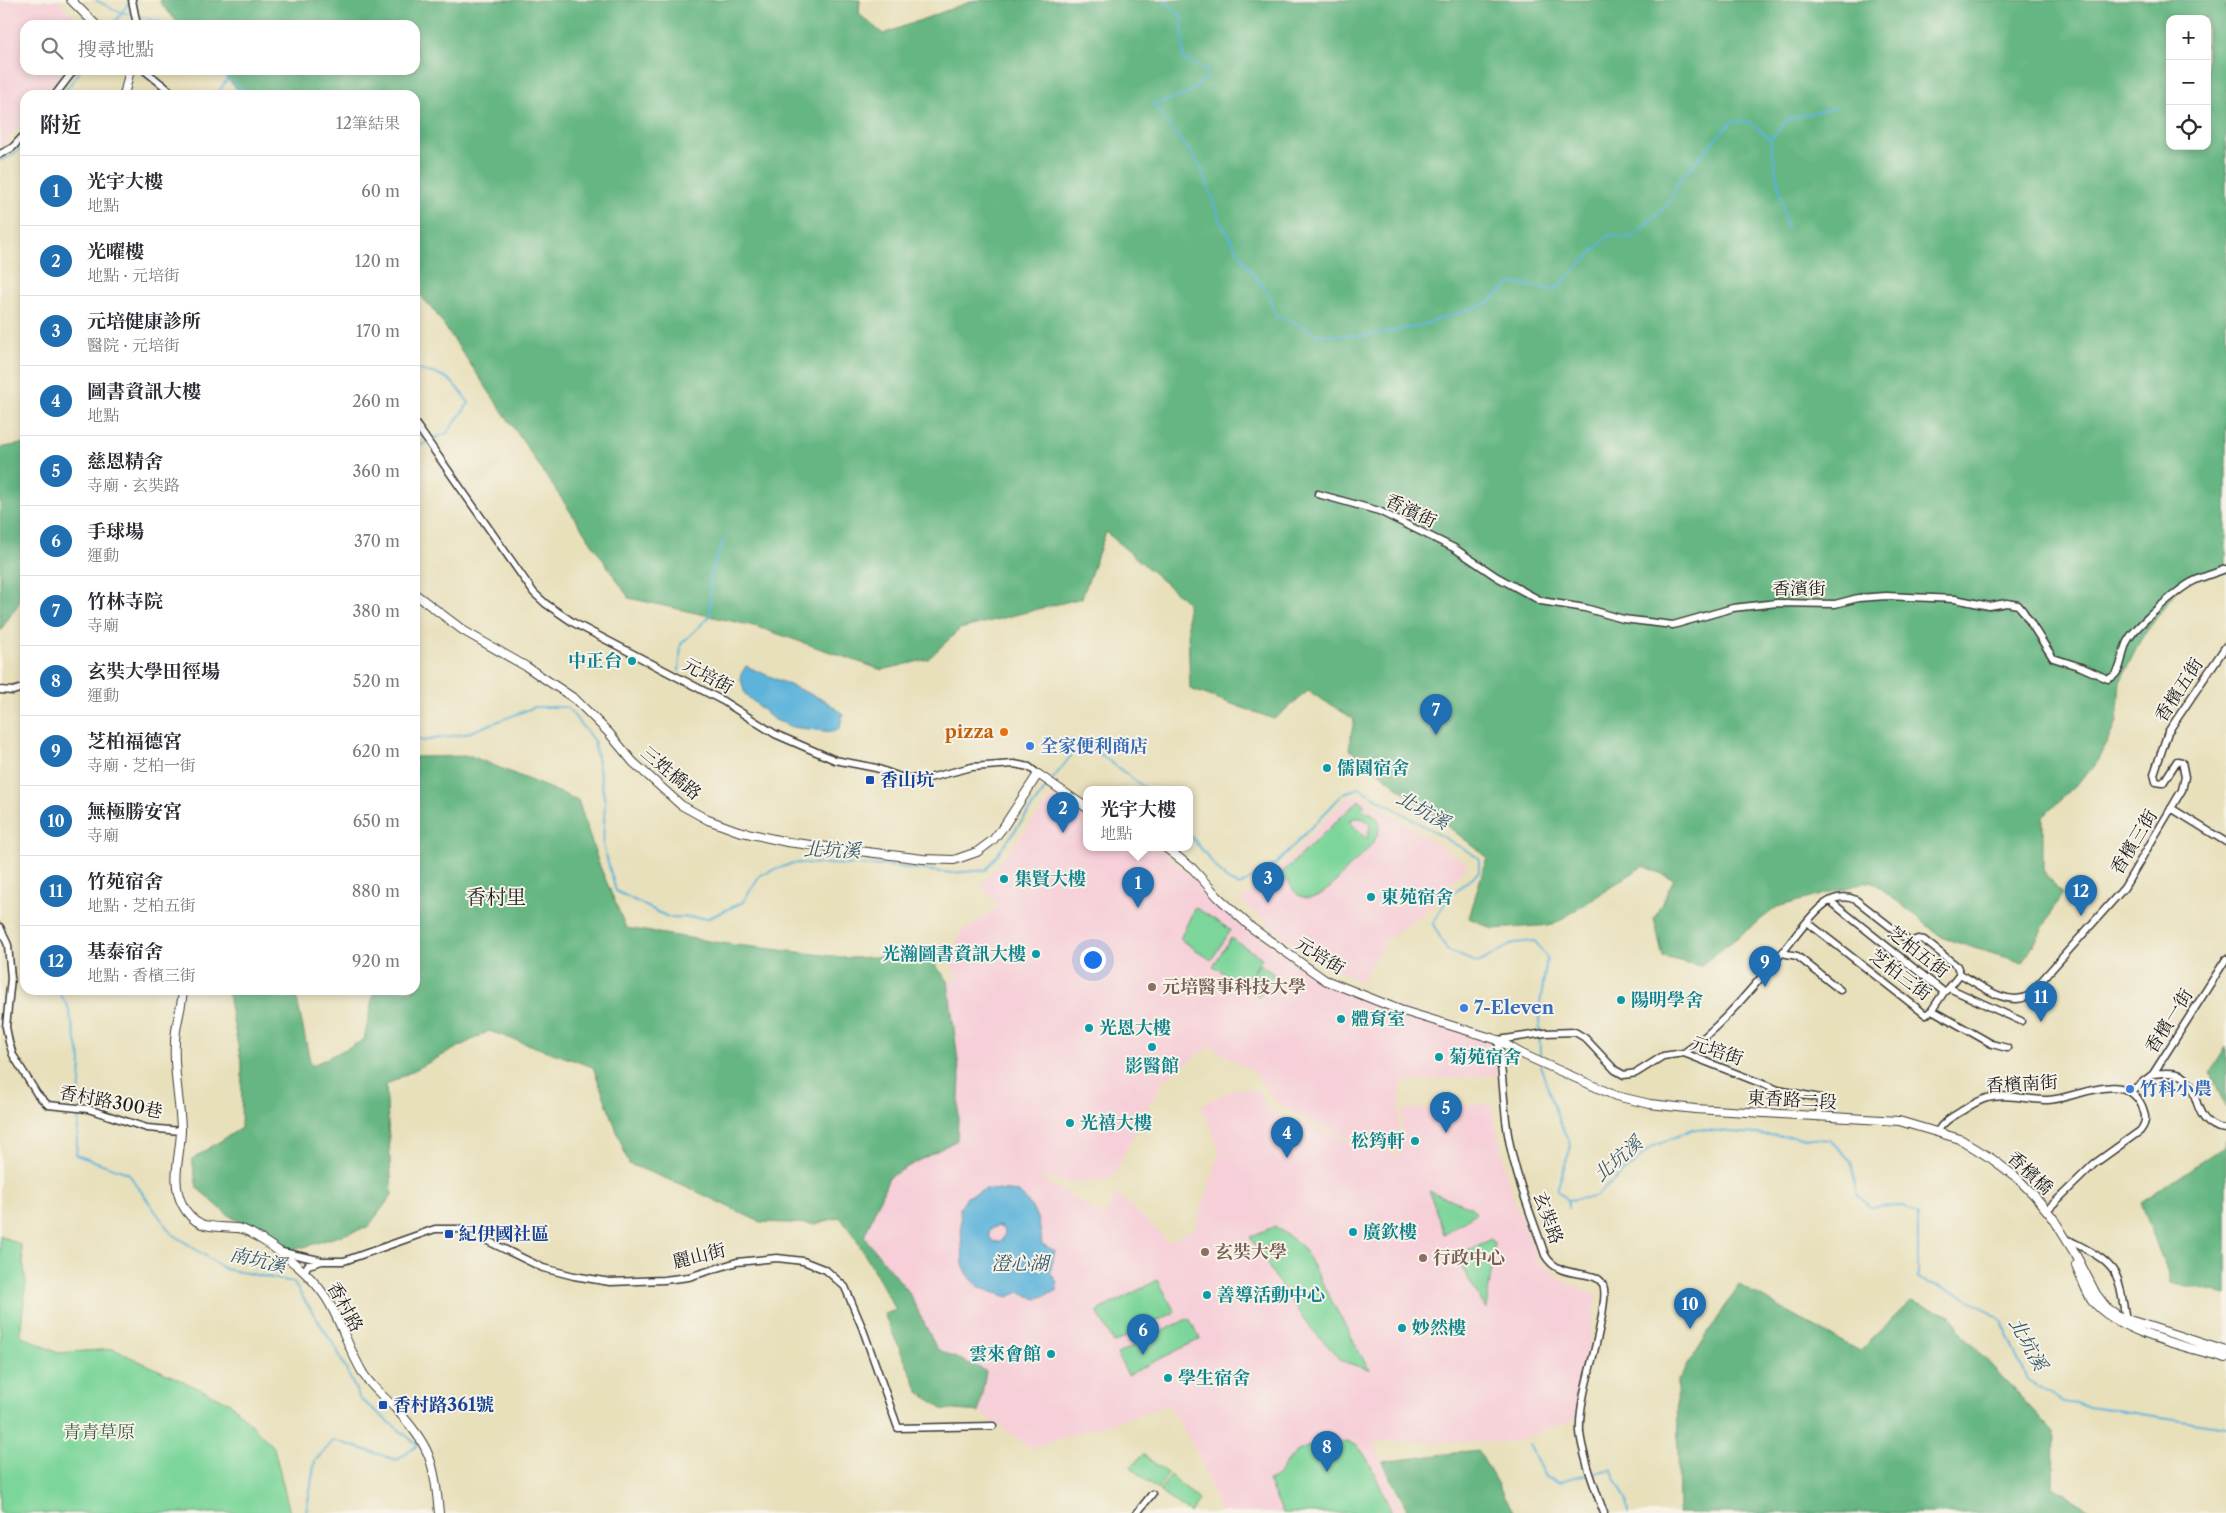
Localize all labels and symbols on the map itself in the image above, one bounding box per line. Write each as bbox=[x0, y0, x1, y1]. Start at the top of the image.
street label: 香濱街 bbox=[1382, 489, 1440, 533]
street label: 香濱街 bbox=[1772, 578, 1826, 600]
place label: 中正台 bbox=[568, 650, 622, 672]
street label: 元培街 bbox=[679, 653, 737, 699]
street label: 香檳五街 bbox=[2150, 654, 2208, 726]
marker: 中正台 bbox=[626, 655, 638, 667]
pin: 7 bbox=[1420, 694, 1452, 735]
place label: pizza bbox=[945, 721, 995, 743]
marker: pizza bbox=[998, 726, 1010, 738]
place label: 全家便利商店 bbox=[1040, 735, 1148, 757]
marker: 全家便利商店 bbox=[1024, 740, 1036, 752]
street label: 三姓橋路 bbox=[636, 741, 706, 805]
place label: 儒園宿舍 bbox=[1337, 757, 1409, 779]
marker: 儒園宿舍 bbox=[1321, 762, 1333, 774]
place label: 香山坑 bbox=[880, 769, 934, 791]
marker: 香山坑 bbox=[864, 774, 876, 786]
water label: 北坑溪 bbox=[1393, 786, 1455, 835]
pin: 2 bbox=[1047, 792, 1079, 833]
street label: 香檳三街 bbox=[2106, 805, 2162, 879]
water label: 北坑溪 bbox=[803, 838, 863, 863]
pin: 3 bbox=[1252, 862, 1284, 903]
pin: 1 bbox=[1122, 867, 1154, 908]
place label: 集賢大樓 bbox=[1014, 868, 1086, 890]
marker: 集賢大樓 bbox=[998, 873, 1010, 885]
pin: 12 bbox=[2065, 875, 2097, 916]
district label: 香村里 bbox=[466, 885, 526, 909]
place label: 東苑宿舍 bbox=[1381, 886, 1453, 908]
marker: 東苑宿舍 bbox=[1365, 891, 1377, 903]
street label: 芝柏五街 bbox=[1883, 921, 1953, 983]
street label: 元培街 bbox=[1291, 932, 1349, 980]
place label: 光瀚圖書資訊大樓 bbox=[882, 943, 1026, 965]
street label: 芝柏三街 bbox=[1865, 945, 1935, 1005]
pin: 9 bbox=[1749, 946, 1781, 987]
your location bbox=[1080, 947, 1106, 973]
marker: 光瀚圖書資訊大樓 bbox=[1030, 948, 1042, 960]
place label: 元培醫事科技大學 bbox=[1162, 976, 1306, 998]
marker: 元培醫事科技大學 bbox=[1146, 981, 1158, 993]
pin: 11 bbox=[2025, 981, 2057, 1022]
street label: 香檳一街 bbox=[2141, 985, 2197, 1057]
place label: 陽明學舍 bbox=[1631, 989, 1703, 1011]
marker: 陽明學舍 bbox=[1615, 994, 1627, 1006]
place label: 7-Eleven bbox=[1474, 997, 1555, 1019]
marker: 7-Eleven bbox=[1458, 1002, 1470, 1014]
place label: 體育室 bbox=[1351, 1008, 1405, 1030]
marker: 體育室 bbox=[1335, 1013, 1347, 1025]
place label: 光恩大樓 bbox=[1099, 1017, 1171, 1039]
marker: 光恩大樓 bbox=[1083, 1022, 1095, 1034]
street label: 元培街 bbox=[1688, 1032, 1746, 1070]
marker: 影醫館 bbox=[1146, 1041, 1158, 1053]
place label: 菊苑宿舍 bbox=[1449, 1046, 1521, 1068]
marker: 菊苑宿舍 bbox=[1433, 1051, 1445, 1063]
place label: 影醫館 bbox=[1125, 1055, 1179, 1077]
street label: 香檳南街 bbox=[1985, 1071, 2059, 1097]
place label: 竹科小農 bbox=[2140, 1078, 2212, 1100]
street label: 香村路300巷 bbox=[57, 1081, 165, 1123]
marker: 竹科小農 bbox=[2124, 1083, 2136, 1095]
street label: 東香路二段 bbox=[1746, 1087, 1838, 1113]
pin: 5 bbox=[1430, 1092, 1462, 1133]
place label: 光禧大樓 bbox=[1080, 1112, 1152, 1134]
marker: 光禧大樓 bbox=[1064, 1117, 1076, 1129]
pin: 4 bbox=[1271, 1117, 1303, 1158]
place label: 松筠軒 bbox=[1351, 1130, 1405, 1152]
water label: 北坑溪 bbox=[1589, 1130, 1649, 1186]
marker: 松筠軒 bbox=[1409, 1135, 1421, 1147]
street label: 香檳橋 bbox=[2003, 1147, 2057, 1199]
street label: 玄奘路 bbox=[1528, 1189, 1568, 1247]
place label: 廣欽樓 bbox=[1363, 1221, 1417, 1243]
place label: 紀伊國社區 bbox=[459, 1223, 549, 1245]
marker: 廣欽樓 bbox=[1347, 1226, 1359, 1238]
marker: 紀伊國社區 bbox=[443, 1228, 455, 1240]
street label: 麗山街 bbox=[670, 1239, 728, 1273]
place label: 玄奘大學 bbox=[1215, 1241, 1287, 1263]
water label: 南坑溪 bbox=[228, 1242, 290, 1278]
marker: 玄奘大學 bbox=[1199, 1246, 1211, 1258]
place label: 行政中心 bbox=[1433, 1247, 1505, 1269]
water label: 澄心湖 bbox=[991, 1252, 1051, 1275]
marker: 行政中心 bbox=[1417, 1252, 1429, 1264]
street label: 香村路 bbox=[322, 1278, 368, 1336]
place label: 善導活動中心 bbox=[1217, 1284, 1325, 1306]
pin: 10 bbox=[1674, 1288, 1706, 1329]
marker: 善導活動中心 bbox=[1201, 1289, 1213, 1301]
water label: 北坑溪 bbox=[2004, 1313, 2053, 1376]
pin: 6 bbox=[1127, 1314, 1159, 1355]
place label: 妙然樓 bbox=[1412, 1317, 1466, 1339]
marker: 妙然樓 bbox=[1396, 1322, 1408, 1334]
place label: 雲來會館 bbox=[969, 1343, 1041, 1365]
marker: 雲來會館 bbox=[1045, 1348, 1057, 1360]
place label: 學生宿舍 bbox=[1178, 1367, 1250, 1389]
marker: 學生宿舍 bbox=[1162, 1372, 1174, 1384]
place label: 香村路361號 bbox=[393, 1394, 494, 1416]
marker: 香村路361號 bbox=[377, 1399, 389, 1411]
park label: 青青草原 bbox=[63, 1421, 135, 1443]
pin: 8 bbox=[1311, 1431, 1343, 1472]

